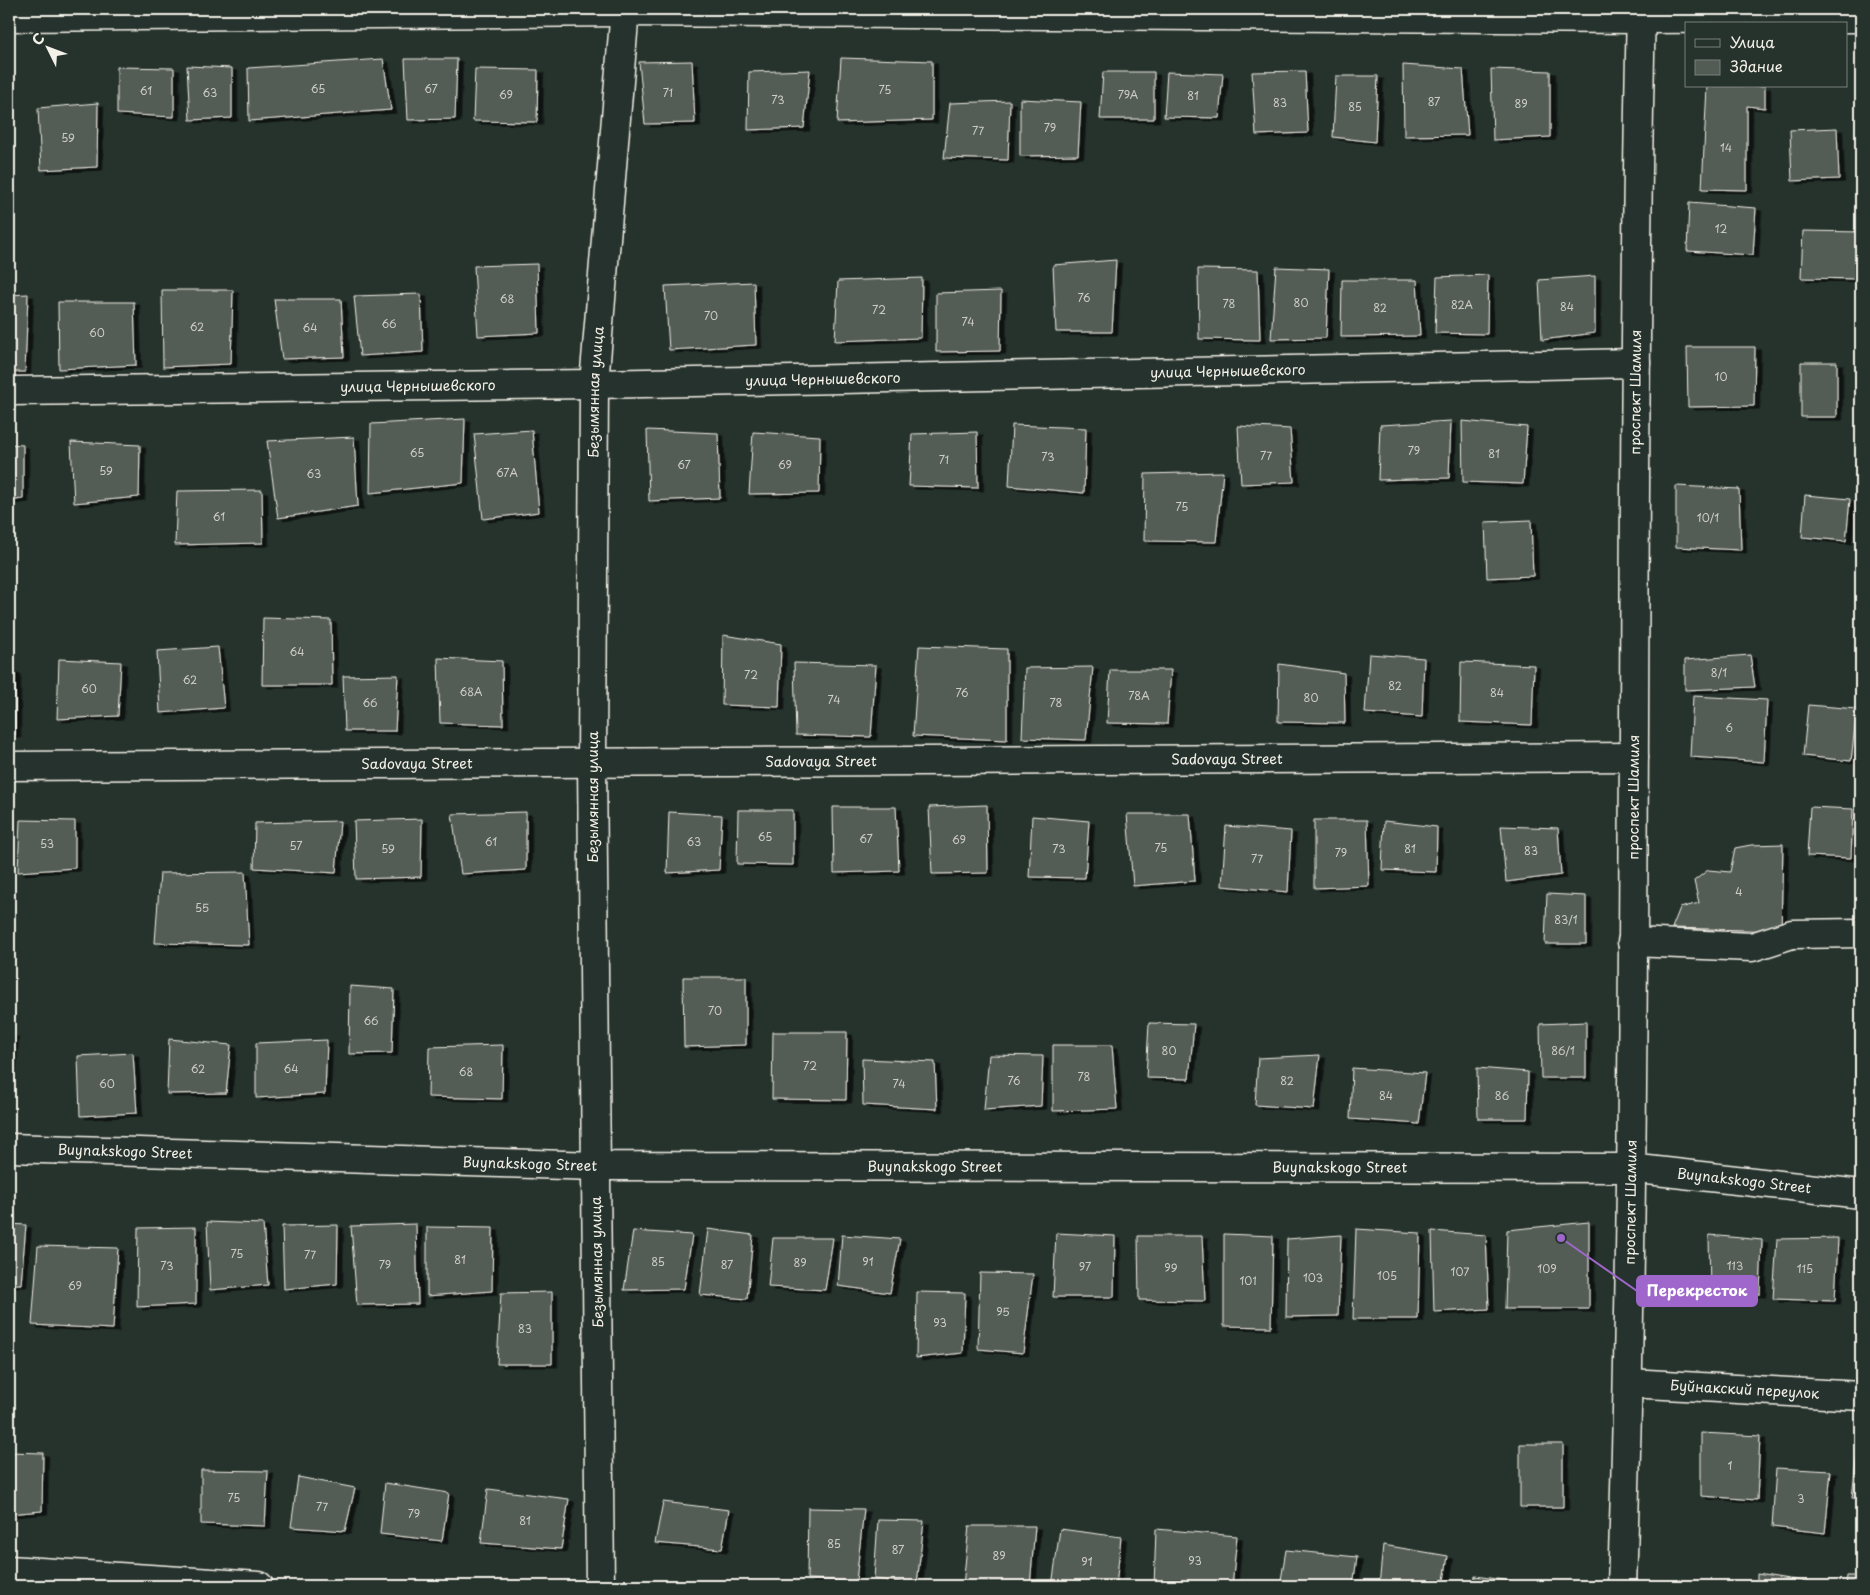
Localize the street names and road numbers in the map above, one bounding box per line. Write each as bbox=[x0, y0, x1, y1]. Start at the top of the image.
street label: Безымянная улица bbox=[583, 325, 609, 458]
street label: проспект Шамиля bbox=[1624, 329, 1646, 455]
street label: улица Чернышевского bbox=[1150, 359, 1306, 383]
street label: улица Чернышевского bbox=[745, 367, 901, 391]
street label: улица Чернышевского bbox=[340, 374, 496, 397]
street label: Безымянная улица bbox=[582, 731, 603, 863]
street label: проспект Шамиля bbox=[1622, 735, 1644, 860]
street label: Sadovaya Street bbox=[1171, 748, 1283, 770]
street label: Sadovaya Street bbox=[765, 750, 877, 772]
street label: Sadovaya Street bbox=[361, 752, 473, 774]
street label: Buynakskogo Street bbox=[57, 1138, 193, 1164]
street label: проспект Шамиля bbox=[1619, 1139, 1641, 1265]
street label: Buynakskogo Street bbox=[462, 1151, 598, 1176]
street label: Buynakskogo Street bbox=[867, 1156, 1002, 1177]
street label: Buynakskogo Street bbox=[1272, 1156, 1407, 1178]
street label: Buynakskogo Street bbox=[1676, 1162, 1813, 1198]
street label: Безымянная улица bbox=[585, 1196, 608, 1328]
street label: Буйнакский переулок bbox=[1670, 1374, 1821, 1404]

